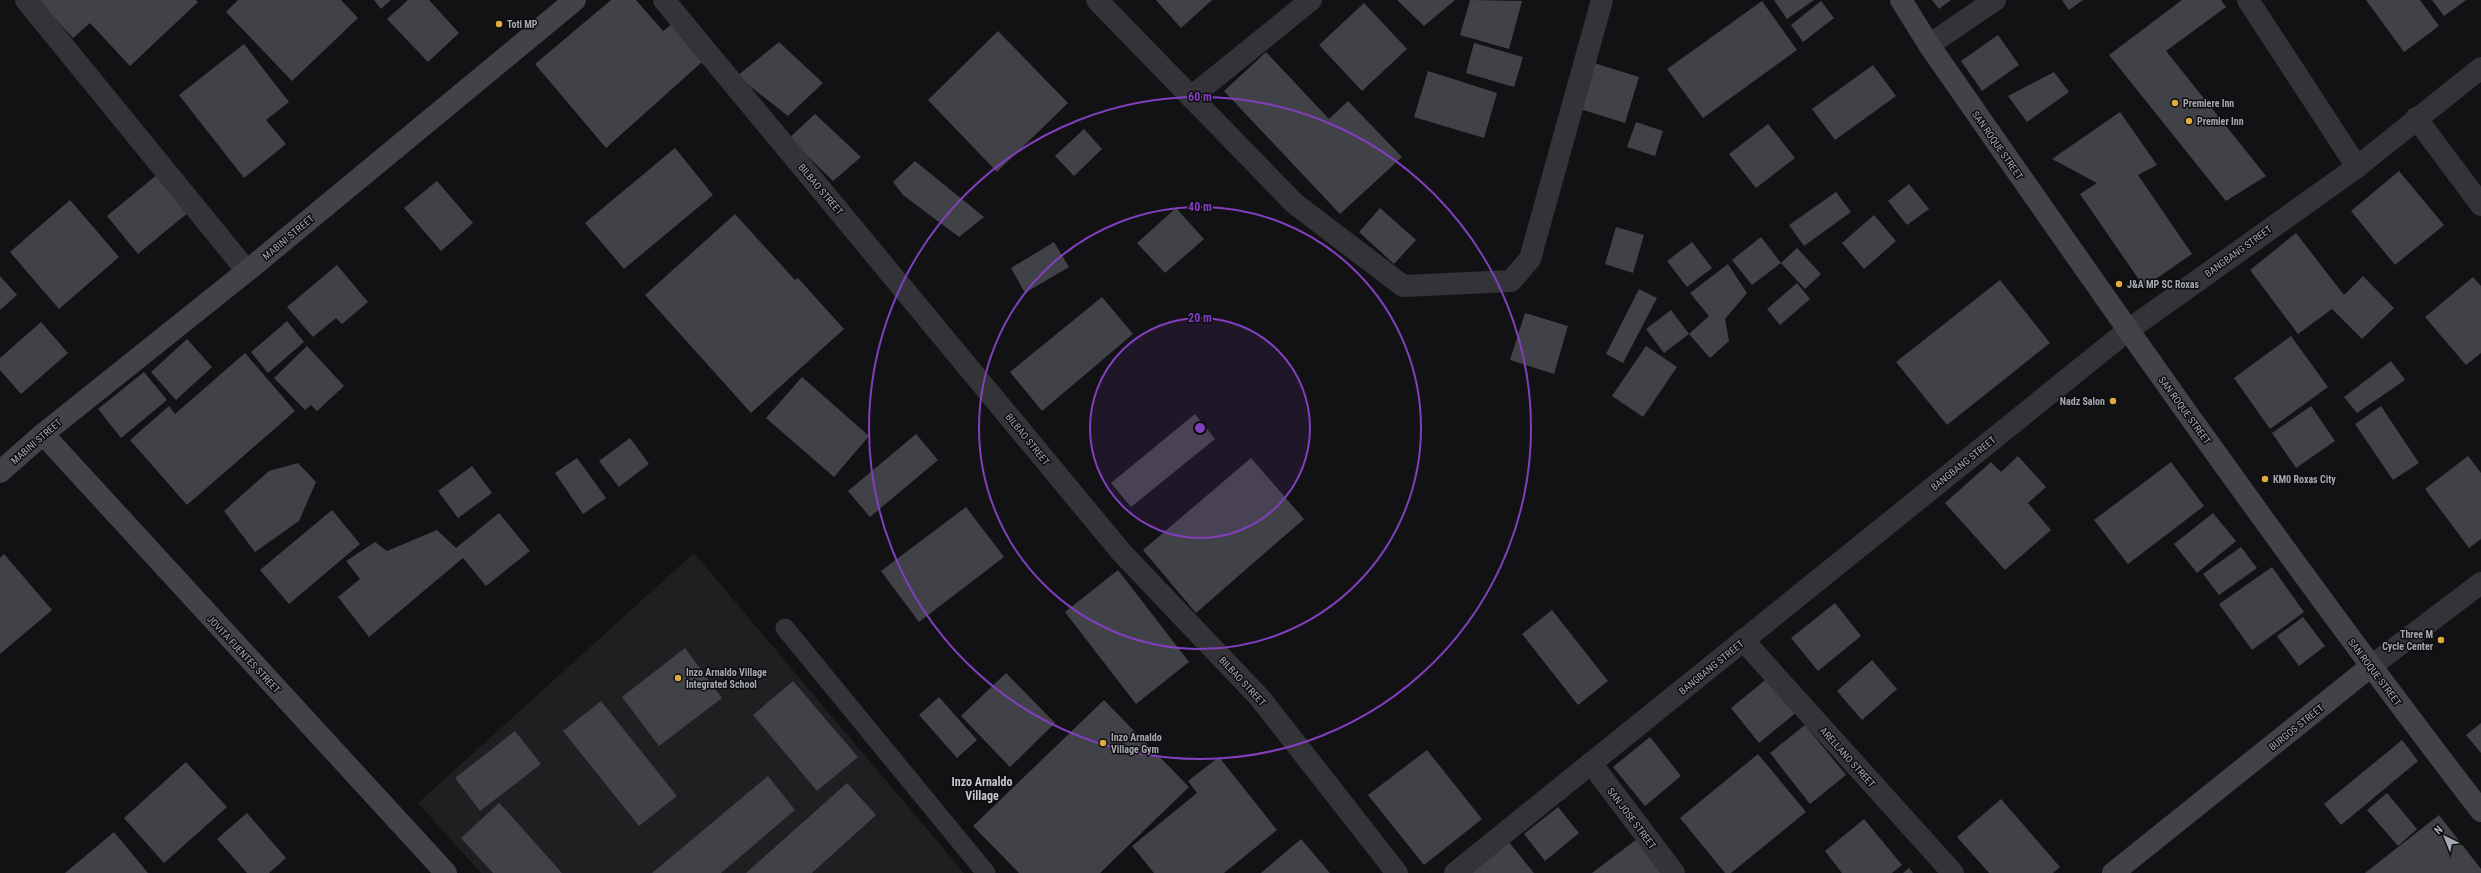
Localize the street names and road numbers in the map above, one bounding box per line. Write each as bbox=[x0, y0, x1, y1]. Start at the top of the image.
street label: SAN ROQUE STREET bbox=[1970, 109, 2025, 181]
street label: BILBAO STREET bbox=[796, 162, 845, 217]
street label: MABINI STREET bbox=[261, 213, 316, 262]
street label: BANGBANG STREET bbox=[2203, 223, 2274, 279]
street label: SAN ROQUE STREET bbox=[2156, 374, 2213, 446]
street label: BILBAO STREET bbox=[1003, 411, 1052, 467]
street label: MABINI STREET bbox=[9, 416, 64, 466]
street label: BANGBANG STREET bbox=[1929, 434, 1998, 493]
street label: JOVITA FUENTES STREET bbox=[205, 613, 282, 695]
street label: SAN ROQUE STREET bbox=[2346, 637, 2403, 708]
street label: BANGBANG STREET bbox=[1677, 638, 1746, 697]
street label: BILBAO STREET bbox=[1217, 655, 1268, 708]
street label: BURGOS STREET bbox=[2267, 702, 2326, 753]
street label: ARELLANO STREET bbox=[1818, 725, 1877, 790]
street label: SAN JOSE STREET bbox=[1605, 786, 1658, 851]

